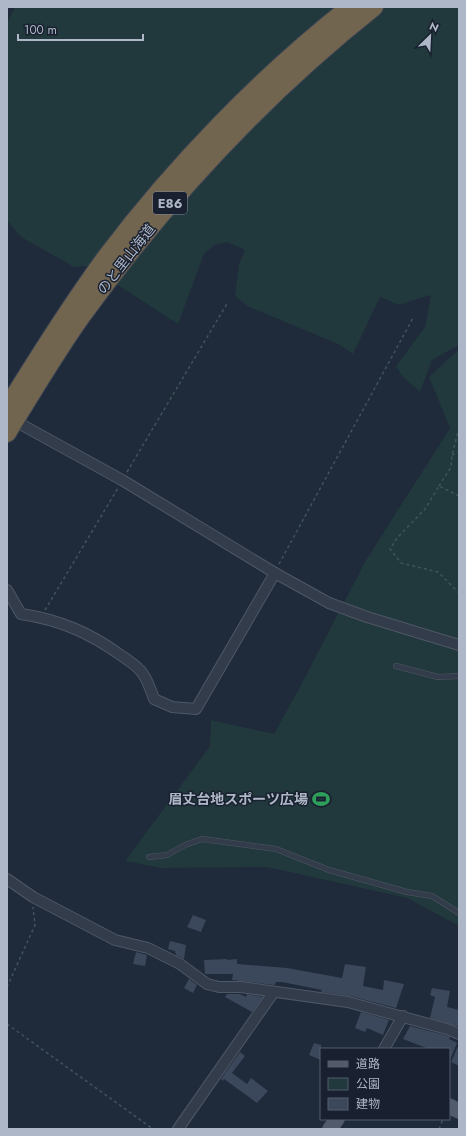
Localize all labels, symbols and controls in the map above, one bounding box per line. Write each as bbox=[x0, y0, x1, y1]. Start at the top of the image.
scale bar bbox=[18, 16, 143, 42]
north arrow bbox=[410, 16, 450, 56]
text: N bbox=[427, 18, 441, 36]
text: 100 m bbox=[24, 21, 57, 39]
road number: E86 bbox=[153, 192, 187, 214]
street label: のと里山海道 bbox=[92, 220, 160, 298]
place label: 眉丈台地スポーツ広場 bbox=[168, 789, 308, 809]
sports icon: 眉丈台地スポーツ広場 bbox=[311, 789, 331, 809]
legend bbox=[320, 1048, 450, 1120]
text: 道路 bbox=[356, 1055, 380, 1073]
text: 公園 bbox=[356, 1075, 380, 1093]
text: 建物 bbox=[356, 1095, 380, 1113]

